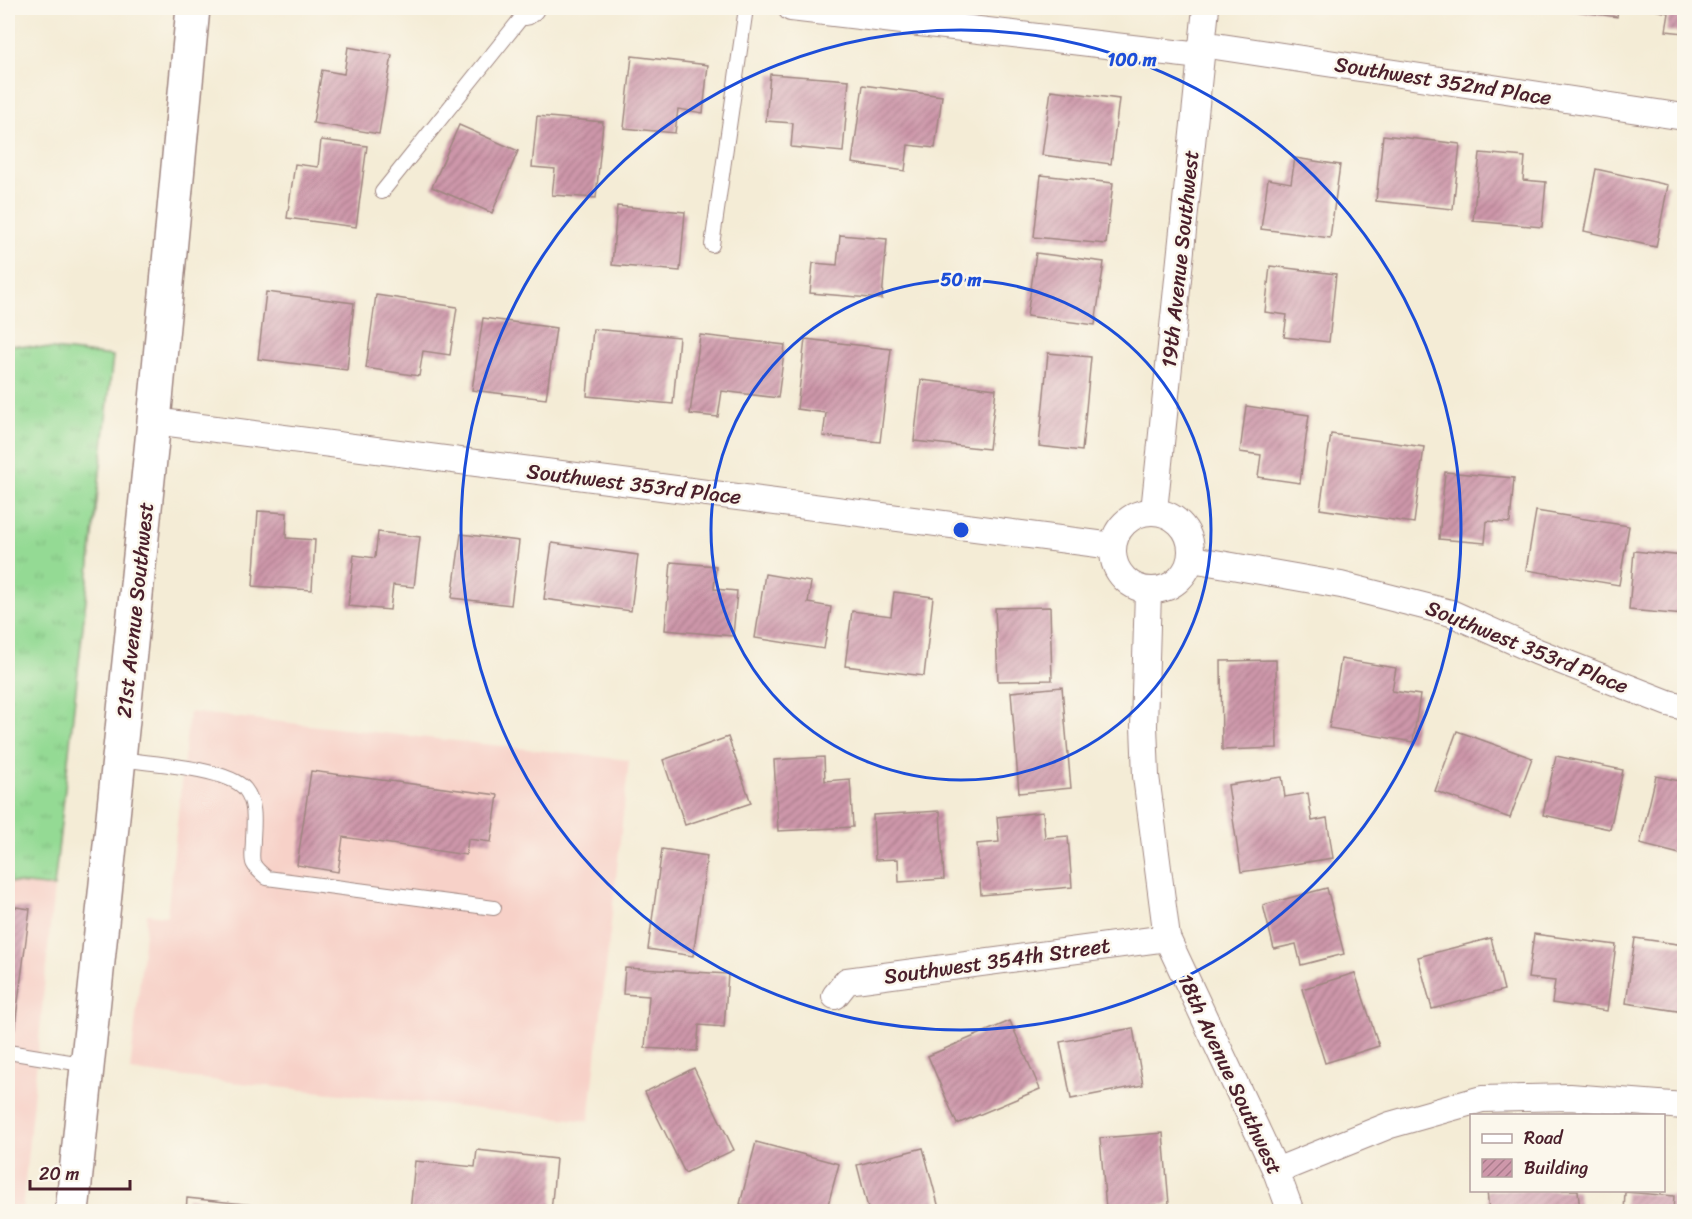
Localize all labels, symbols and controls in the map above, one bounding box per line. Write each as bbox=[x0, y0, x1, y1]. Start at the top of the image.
text: 100 m bbox=[1108, 44, 1157, 76]
street label: Southwest 352nd Place bbox=[1332, 45, 1554, 117]
street label: 19th Avenue Southwest bbox=[1150, 148, 1210, 370]
text: 50 m bbox=[941, 264, 982, 296]
street label: Southwest 353rd Place bbox=[525, 452, 744, 516]
street label: 21st Avenue Southwest bbox=[105, 500, 165, 720]
centre of rings bbox=[951, 520, 971, 540]
street label: Southwest 353rd Place bbox=[1420, 589, 1634, 705]
street label: Southwest 354th Street bbox=[881, 926, 1113, 996]
street label: 18th Avenue Southwest bbox=[1167, 967, 1293, 1181]
legend bbox=[1470, 1114, 1665, 1192]
text: Road bbox=[1524, 1122, 1564, 1154]
text: Building bbox=[1524, 1152, 1588, 1184]
scale bar bbox=[30, 1153, 130, 1191]
text: 20 m bbox=[39, 1158, 79, 1190]

